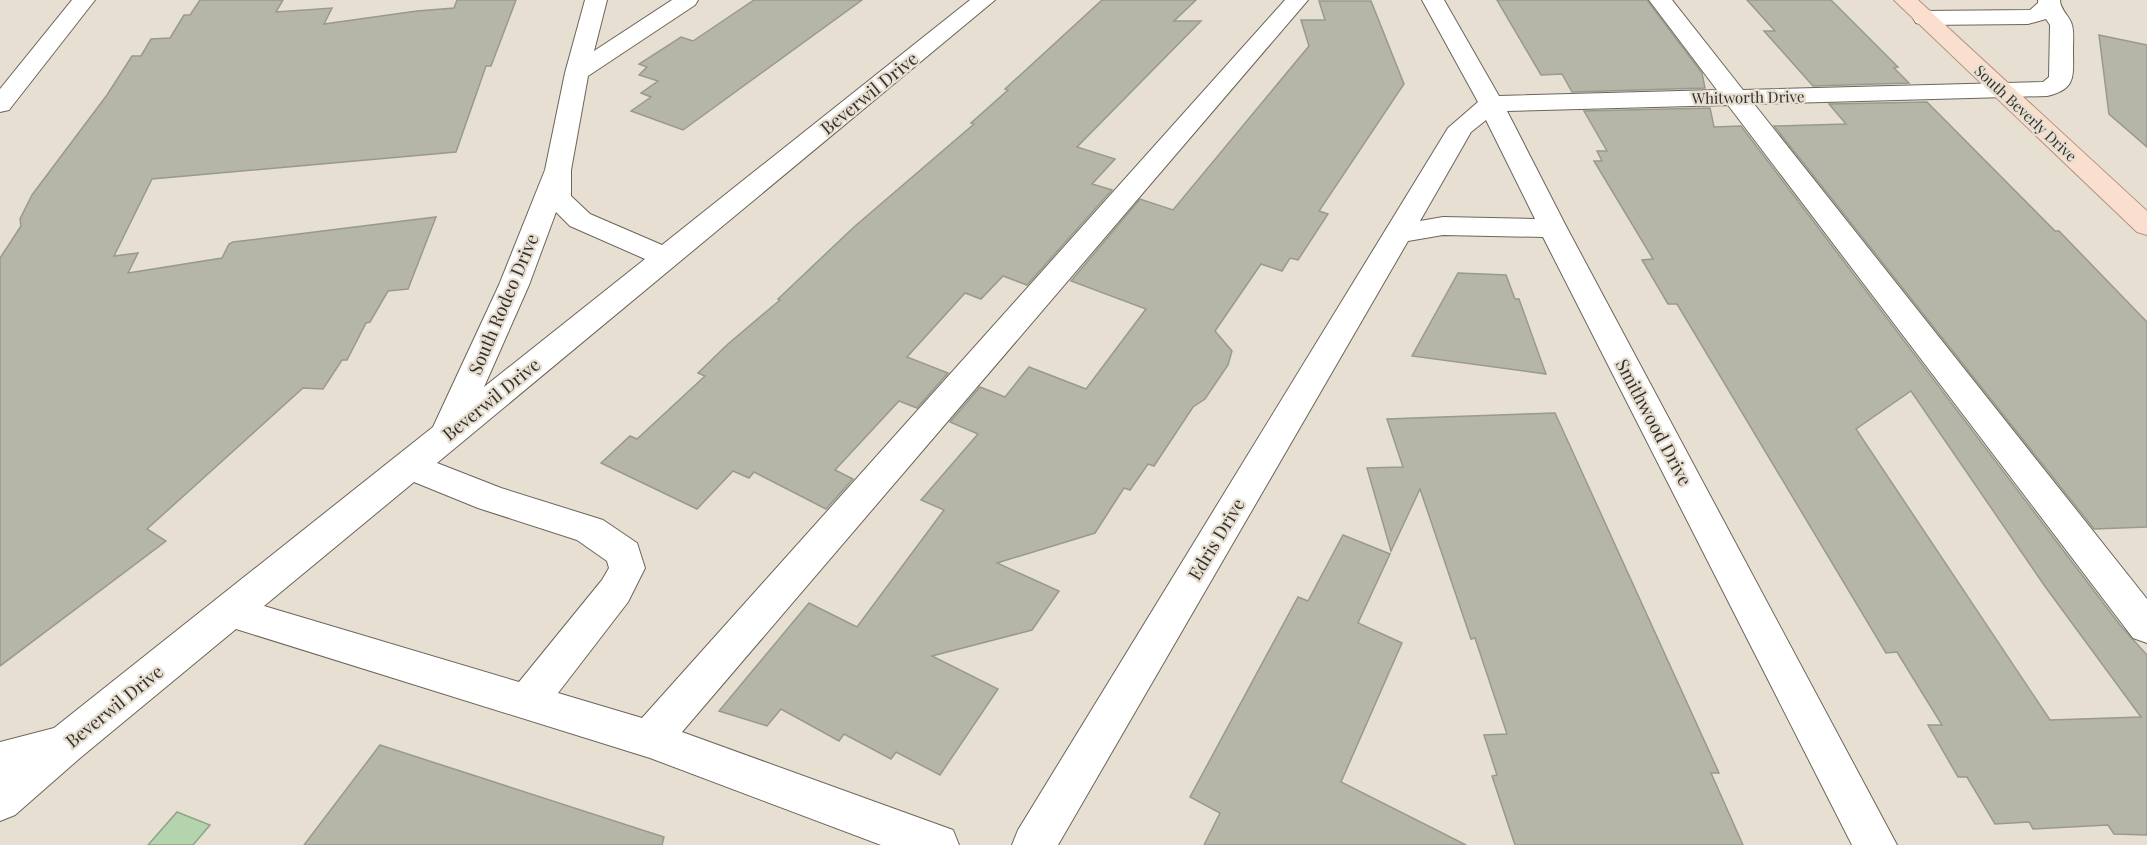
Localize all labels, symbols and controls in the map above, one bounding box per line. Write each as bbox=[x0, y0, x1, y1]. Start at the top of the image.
street label: Beverwil Drive bbox=[815, 46, 923, 140]
street label: South Beverly Drive bbox=[1971, 60, 2081, 166]
street label: Whitworth Drive bbox=[1690, 86, 1805, 108]
street label: South Rodeo Drive bbox=[462, 230, 544, 378]
street label: Beverwil Drive bbox=[437, 352, 545, 446]
street label: Smithwood Drive bbox=[1610, 354, 1698, 490]
street label: Edris Drive bbox=[1182, 494, 1250, 584]
street label: Beverwil Drive bbox=[60, 659, 168, 753]

